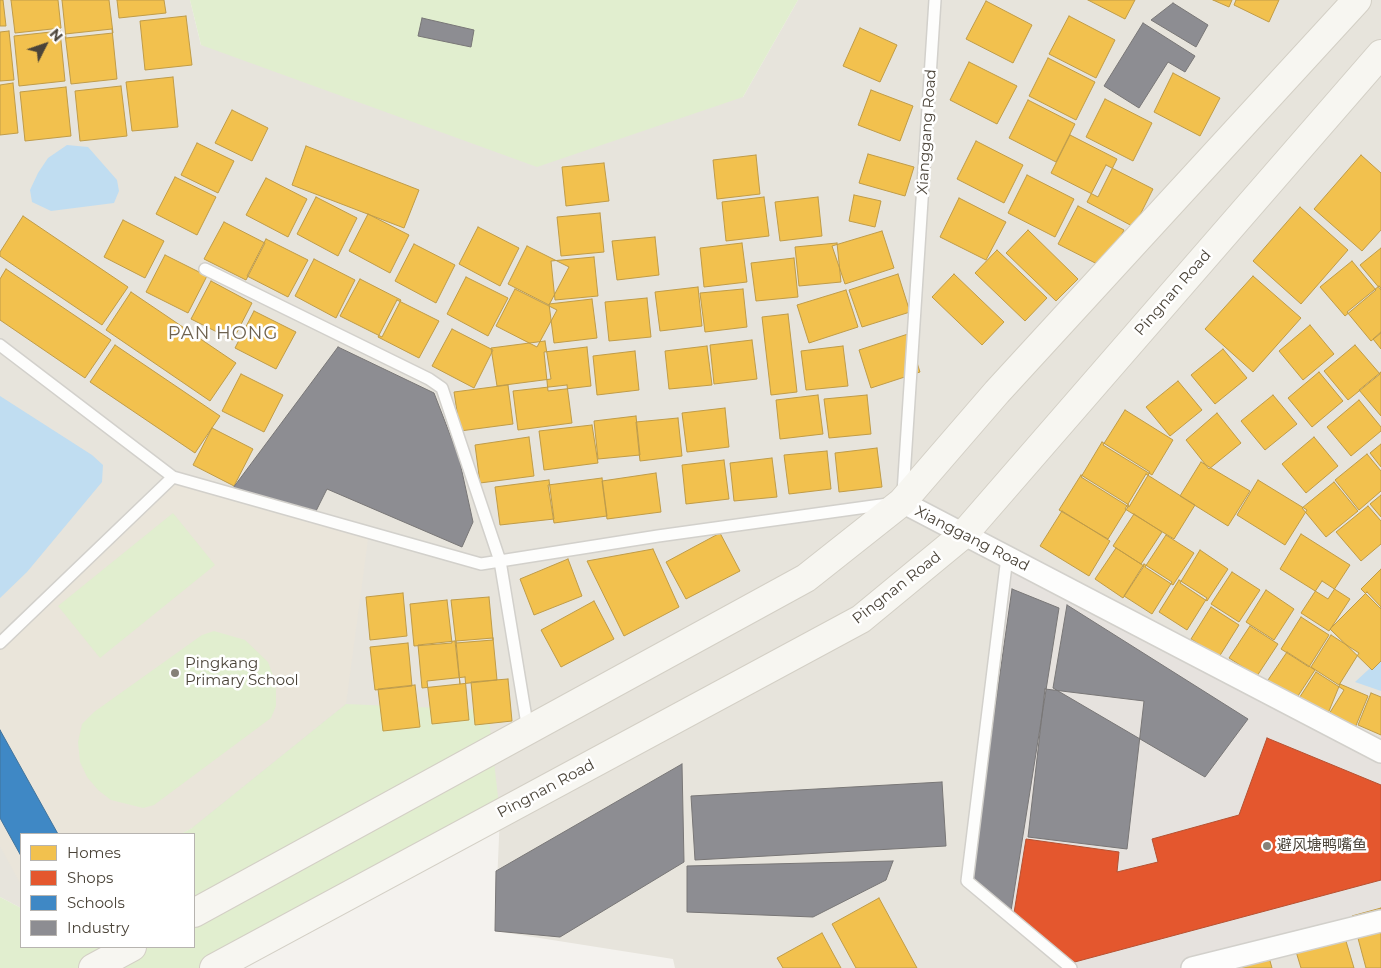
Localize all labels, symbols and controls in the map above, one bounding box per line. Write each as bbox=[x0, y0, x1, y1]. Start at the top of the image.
north arrow bbox=[20, 20, 70, 70]
text: N bbox=[46, 25, 67, 45]
street label: Xianggang Road bbox=[914, 69, 940, 195]
street label: Pingnan Road bbox=[1131, 247, 1215, 339]
district label: PAN HONG bbox=[167, 323, 279, 345]
street label: Xianggang Road bbox=[912, 502, 1032, 576]
street label: Pingnan Road bbox=[849, 548, 945, 628]
place label: Pingkang Primary School bbox=[185, 655, 299, 690]
marker: Pingkang Primary School bbox=[169, 667, 181, 679]
street label: Pingnan Road bbox=[494, 756, 598, 822]
legend bbox=[20, 833, 195, 948]
place label: 避风塘鸭嘴鱼 bbox=[1277, 837, 1367, 855]
marker: 避风塘鸭嘴鱼 bbox=[1261, 840, 1273, 852]
text: Homes bbox=[67, 843, 121, 862]
text: Shops bbox=[67, 868, 113, 887]
text: Schools bbox=[67, 893, 125, 912]
text: Industry bbox=[67, 918, 129, 937]

